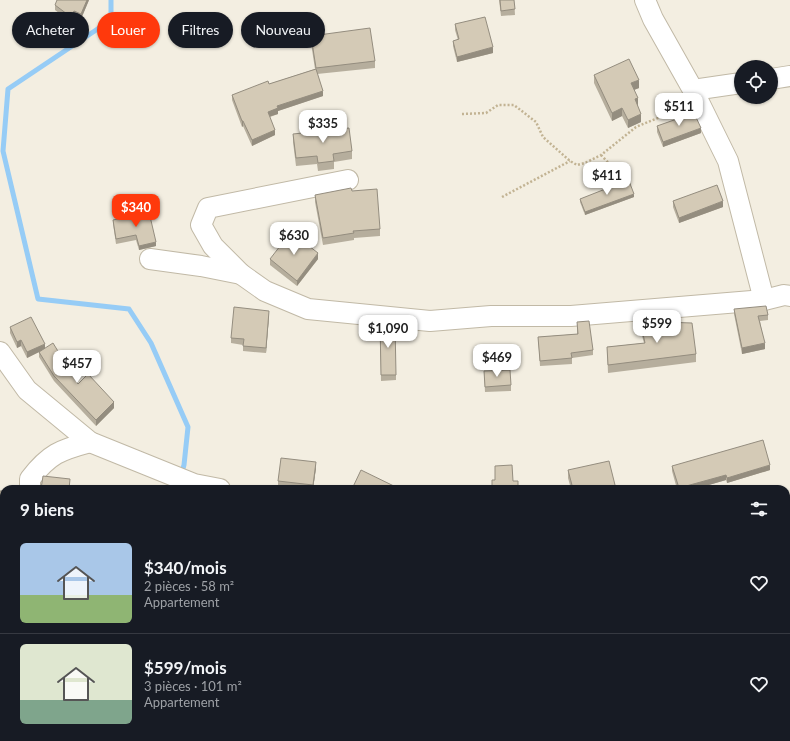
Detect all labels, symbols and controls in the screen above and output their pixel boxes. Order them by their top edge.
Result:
chip: Acheter [12,12,89,48]
chip: Louer [97,12,160,48]
chip: Filtres [168,12,233,48]
chip: Nouveau [241,12,325,48]
map controls [734,60,778,104]
button: locate [734,60,778,104]
pin: $511 [655,93,703,127]
text: $511 [664,98,694,114]
pin: $335 [299,110,347,144]
text: $335 [308,115,338,131]
pin: $411 [583,162,631,196]
text: $411 [592,167,622,183]
pin: $340 [112,194,160,228]
text: $340 [121,199,151,215]
pin: $630 [270,222,318,256]
text: $630 [279,227,309,243]
pin: $599 [633,310,681,344]
pin: $1,090 [355,315,421,349]
text: $599 [642,315,672,331]
text: $1,090 [368,320,408,336]
pin: $469 [473,344,521,378]
text: $469 [482,349,512,365]
pin: $457 [53,350,101,384]
text: $457 [62,355,92,371]
icon: filters [748,498,770,520]
text: 9 biens [20,499,74,520]
text: $340/mois [144,557,227,578]
icon: home [52,559,100,607]
icon: heart [748,572,770,594]
text: 2 pièces · 58 m² [144,578,234,594]
text: Appartement [144,594,219,610]
text: $599/mois [144,657,227,678]
icon: home [52,660,100,708]
icon: heart [748,673,770,695]
text: 3 pièces · 101 m² [144,678,242,694]
text: Appartement [144,694,219,710]

